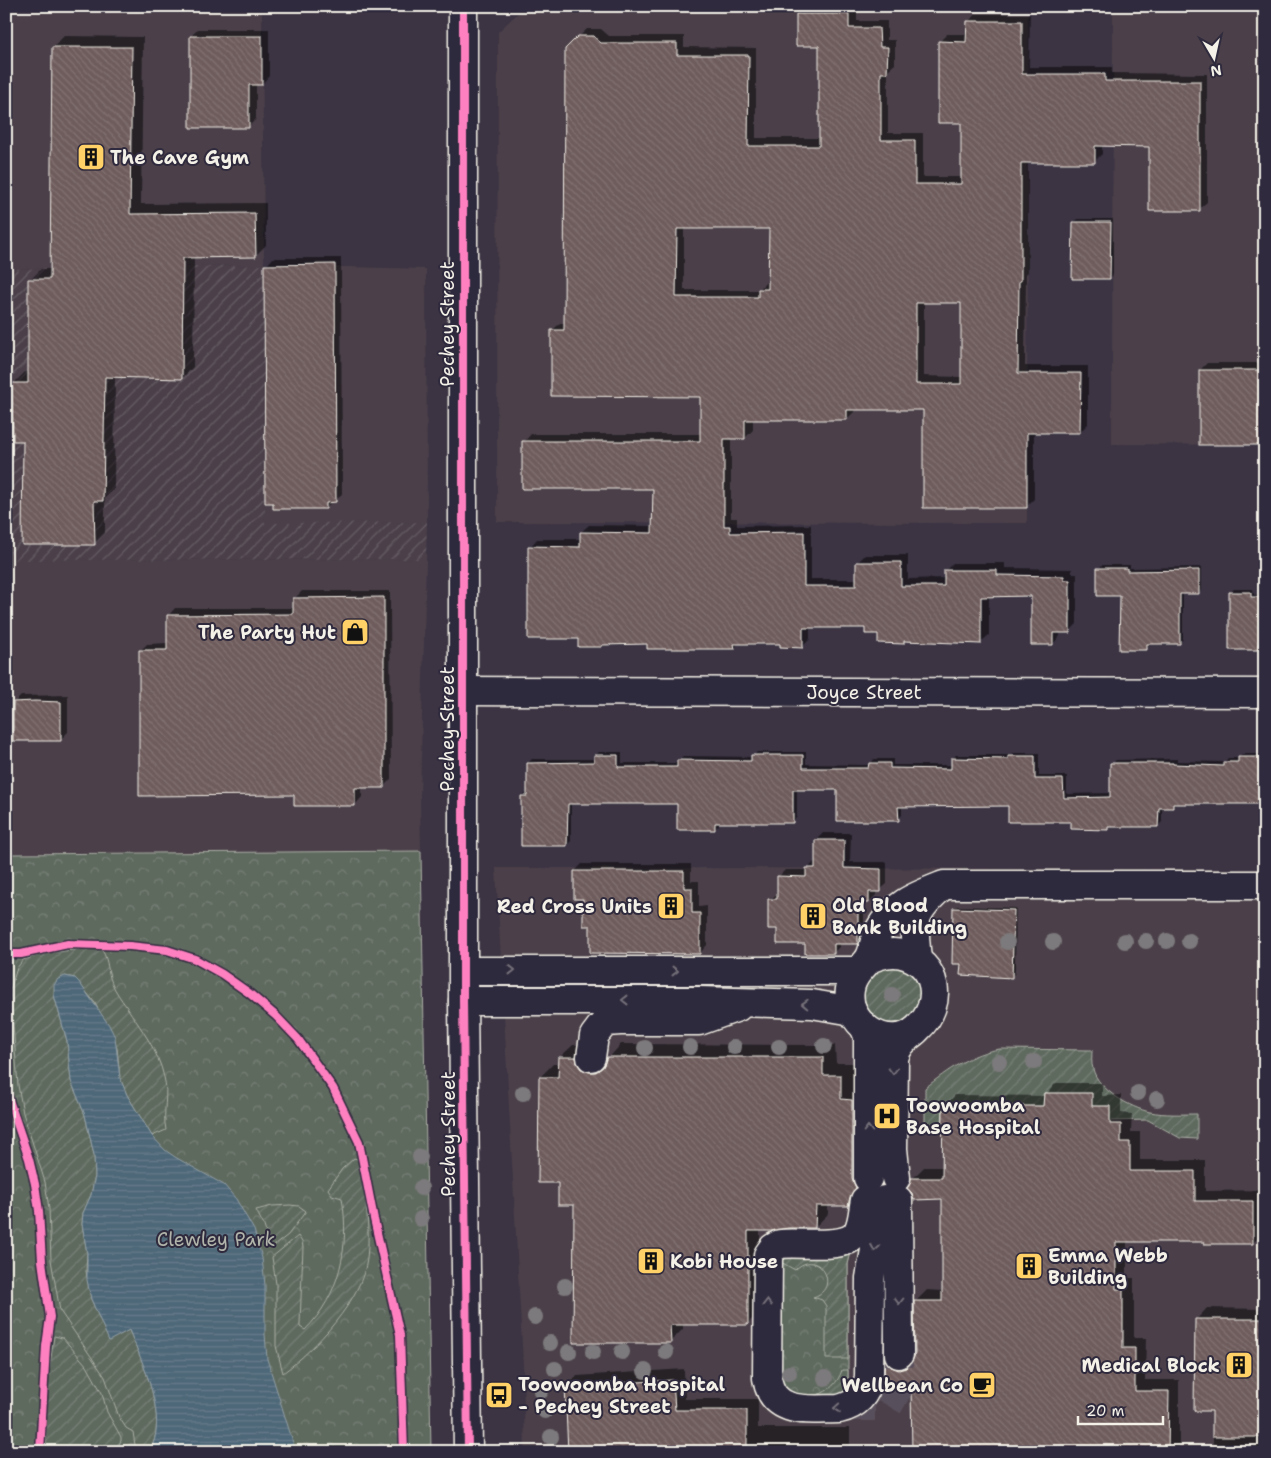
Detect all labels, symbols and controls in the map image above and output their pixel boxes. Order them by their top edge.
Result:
north arrow [1188,32,1238,82]
text: N [1209,61,1223,81]
building icon: The Cave Gym [76,142,106,172]
place label: The Cave Gym [110,145,249,170]
street label: Pechey Street [435,261,460,387]
shop icon: The Party Hut [340,617,370,647]
place label: The Party Hut [198,620,336,645]
street label: Pechey Street [435,666,460,792]
street label: Joyce Street [806,680,922,705]
building icon: Red Cross Units [656,891,686,921]
place label: Old Blood Bank Building [832,893,967,940]
place label: Red Cross Units [497,894,652,919]
building icon: Old Blood Bank Building [798,901,828,931]
one-way arrow [509,965,517,975]
one-way arrow [672,966,679,976]
one-way arrow [621,995,628,1005]
one-way arrow [801,999,809,1010]
one-way arrow [888,1068,898,1075]
street label: Pechey Street [436,1071,461,1197]
place label: Toowoomba Base Hospital [906,1093,1041,1140]
hospital icon: Toowoomba Base Hospital [872,1101,902,1131]
one-way arrow [863,1125,873,1132]
park label: Clewley Park [157,1227,275,1252]
one-way arrow [871,1243,881,1252]
place label: Emma Webb Building [1048,1243,1168,1290]
building icon: Kobi House [636,1246,666,1276]
place label: Kobi House [670,1249,778,1274]
building icon: Emma Webb Building [1014,1251,1044,1281]
one-way arrow [762,1298,772,1306]
one-way arrow [894,1298,904,1305]
building icon: Medical Block [1224,1350,1254,1380]
place label: Medical Block [1082,1353,1220,1378]
cafe icon: Wellbean Co [967,1370,997,1400]
place label: Toowoomba Hospital - Pechey Street [518,1372,725,1419]
place label: Wellbean Co [842,1373,963,1398]
bus stop icon: Toowoomba Hospital - Pechey Street [484,1380,514,1410]
scale bar [1078,1393,1164,1425]
text: 20 m [1086,1401,1125,1421]
one-way arrow [832,1403,840,1414]

